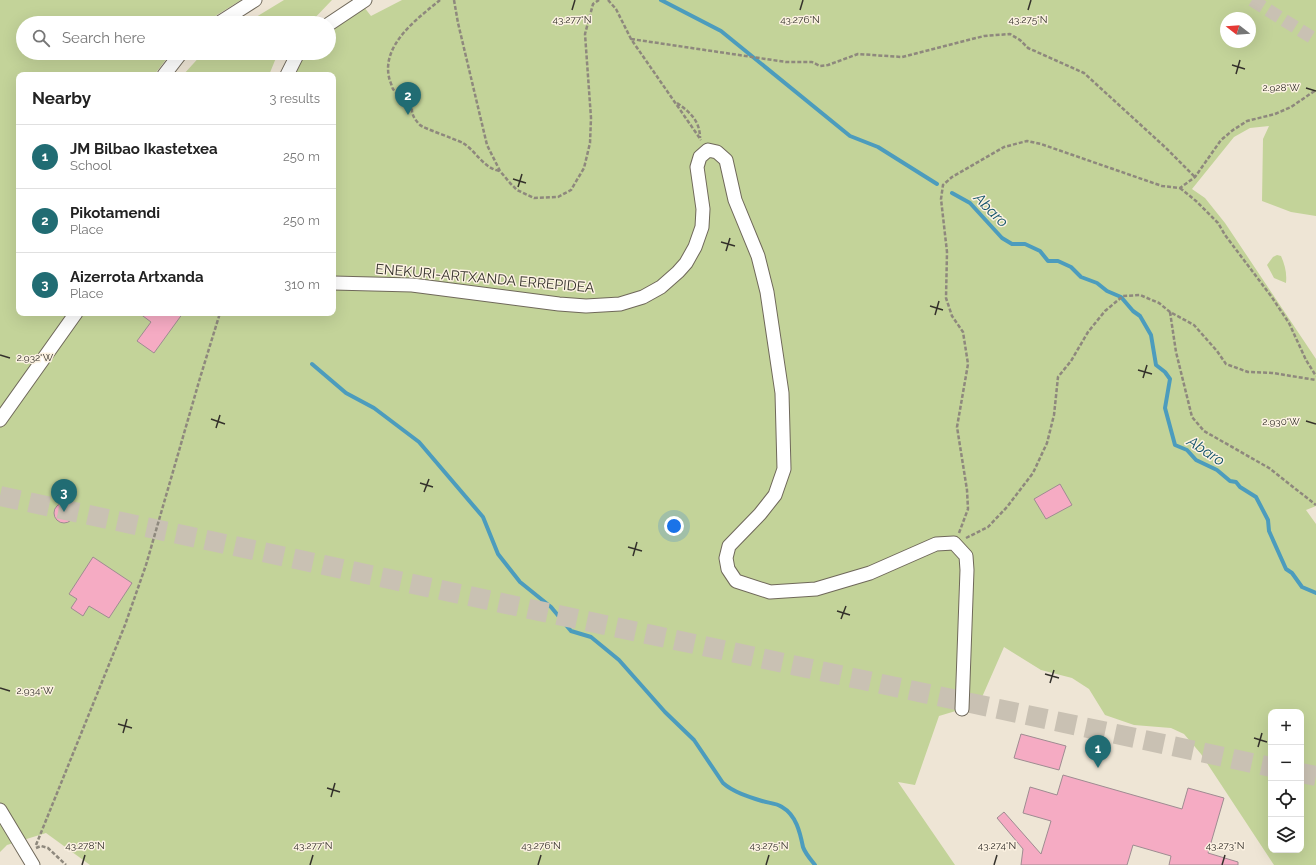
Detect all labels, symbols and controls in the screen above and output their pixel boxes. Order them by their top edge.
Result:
north arrow [1220,12,1256,48]
text: 43.277°N [553,14,591,25]
text: 43.276°N [780,14,820,25]
text: 43.275°N [1009,14,1047,25]
search box [16,16,336,60]
icon: search [30,27,52,49]
text: Search here [62,29,145,47]
pin: 2 [395,82,421,115]
text: 2.928°W [1262,82,1300,93]
text: Nearby [32,88,91,108]
text: 3 results [270,91,320,106]
text: JM Bilbao Ikastetxea [70,140,218,158]
text: 1 [42,149,48,164]
text: 250 m [283,149,320,164]
text: School [70,158,112,173]
water label: Abaro [969,188,1012,231]
text: Pikotamendi [70,204,160,222]
text: 2 [41,213,49,228]
text: 250 m [283,213,320,228]
text: Place [70,222,103,237]
street label: ENEKURI-ARTXANDA ERREPIDEA [375,260,596,296]
text: Aizerrota Artxanda [70,268,204,286]
text: 3 [41,277,49,292]
text: 310 m [284,277,320,292]
text: Place [70,286,103,301]
text: 2.932°W [17,352,54,363]
text: 2.930°W [1262,416,1300,427]
water label: Abaro [1183,432,1228,470]
pin: 3 [51,479,77,512]
your location [664,516,684,536]
text: 2.934°W [17,685,54,696]
map controls [1268,709,1304,853]
button: + [1268,709,1304,745]
pin: 1 [1085,735,1111,768]
button: − [1268,745,1304,781]
button: locate [1268,781,1304,817]
button: layers [1268,817,1304,853]
text: 43.278°N [65,840,105,851]
text: 43.277°N [294,840,332,851]
text: 43.276°N [521,840,561,851]
text: 43.275°N [750,840,788,851]
text: 43.274°N [978,840,1016,851]
text: 43.273°N [1206,840,1244,851]

